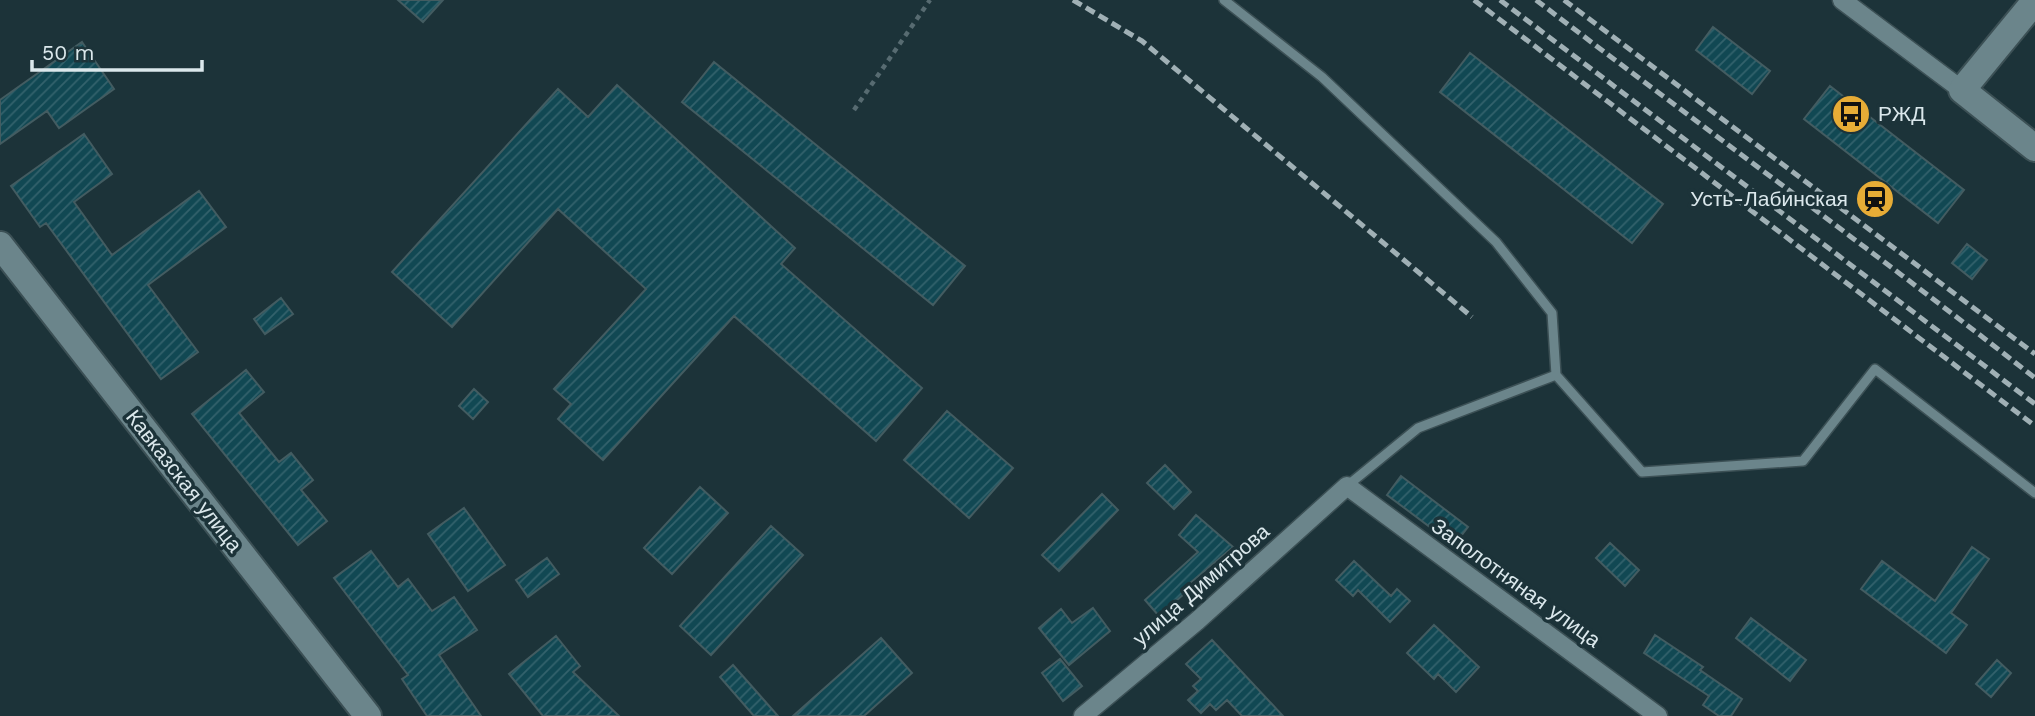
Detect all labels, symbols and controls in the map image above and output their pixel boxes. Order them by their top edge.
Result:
scale bar [32,28,201,72]
text: 50 m [42,40,94,65]
bus stop icon: РЖД [1830,93,1872,135]
place label: РЖД [1878,101,1925,126]
station icon: Усть-Лабинская [1854,178,1896,220]
place label: Усть-Лабинская [1690,186,1848,211]
street label: Кавказская улица [121,405,248,557]
street label: Заполотняная улица [1427,513,1606,652]
street label: улица Димитрова [1127,518,1274,651]

